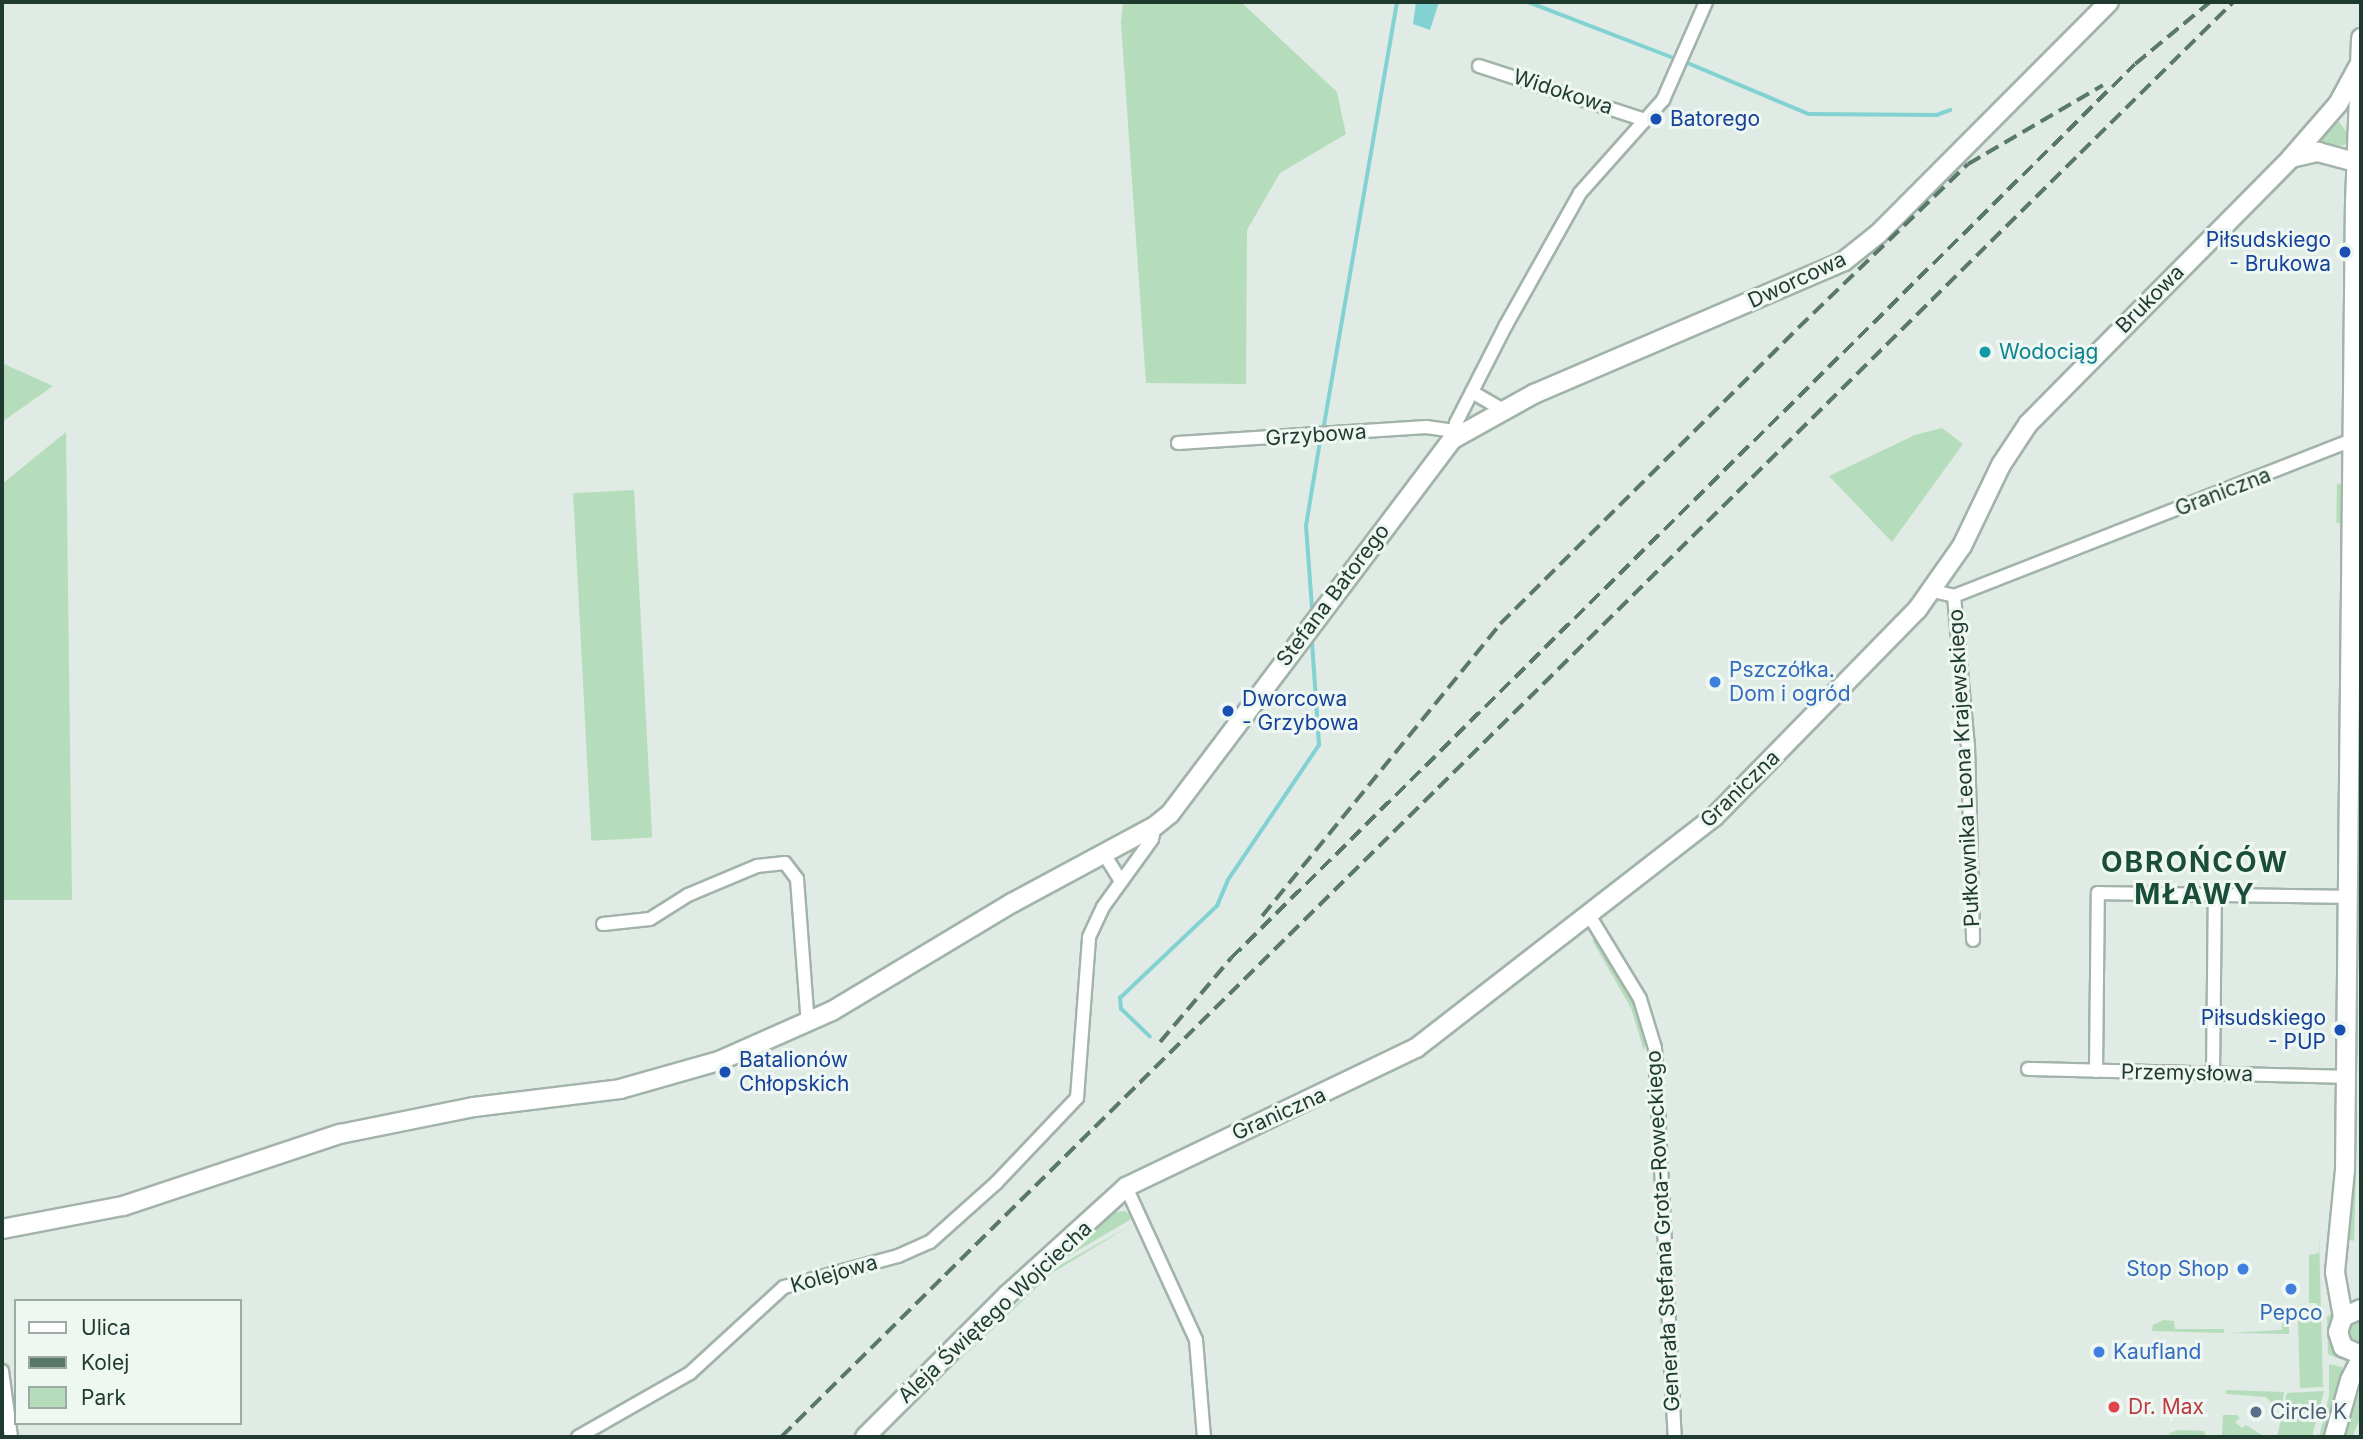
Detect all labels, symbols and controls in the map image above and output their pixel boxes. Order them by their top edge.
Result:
street label: Widokowa [1510,64,1616,120]
place label: Batorego [1670,106,1760,132]
marker: Batorego [1648,111,1664,127]
place label: Piłsudskiego - Brukowa [2206,227,2331,277]
marker: Piłsudskiego - Brukowa [2337,244,2353,260]
street label: Dworcowa [1744,246,1850,314]
street label: Brukowa [2111,260,2189,338]
place label: Wodociąg [1999,339,2098,365]
marker: Wodociąg [1977,344,1993,360]
street label: Grzybowa [1265,419,1367,451]
street label: Graniczna [2172,462,2274,522]
street label: Stefana Batorego [1271,519,1395,671]
street label: Pułkownika Leona Krajewskiego [1943,608,1985,928]
place label: Pszczółka. Dom i ogród [1729,657,1851,707]
marker: Pszczółka. Dom i ogród [1707,674,1723,690]
place label: Dworcowa - Grzybowa [1242,686,1359,736]
marker: Dworcowa - Grzybowa [1220,703,1236,719]
street label: Graniczna [1695,745,1785,833]
district label: OBROŃCÓW MŁAWY [2102,845,2288,911]
place label: Piłsudskiego - PUP [2201,1005,2326,1055]
marker: Piłsudskiego - PUP [2332,1022,2348,1038]
place label: Batalionów Chłopskich [739,1047,849,1097]
street label: Generała Stefana Grota-Roweckiego [1641,1050,1685,1412]
street label: Przemysłowa [2121,1059,2253,1087]
marker: Batalionów Chłopskich [717,1064,733,1080]
street label: Graniczna [1228,1082,1330,1146]
street label: Aleja Świętego Wojciecha [893,1216,1097,1408]
street label: Kolejowa [788,1250,880,1298]
place label: Stop Shop [2126,1256,2229,1282]
marker: Stop Shop [2235,1261,2251,1277]
marker: Pepco [2283,1281,2299,1297]
legend [14,1299,242,1425]
place label: Pepco [2260,1300,2322,1326]
text: Ulica [81,1315,131,1340]
place label: Kaufland [2113,1339,2201,1365]
marker: Kaufland [2091,1344,2107,1360]
text: Kolej [81,1350,129,1375]
text: Park [81,1385,126,1410]
place label: Dr. Max [2128,1394,2204,1420]
marker: Dr. Max [2106,1399,2122,1415]
place label: Circle K [2270,1399,2347,1425]
marker: Circle K [2248,1404,2264,1420]

